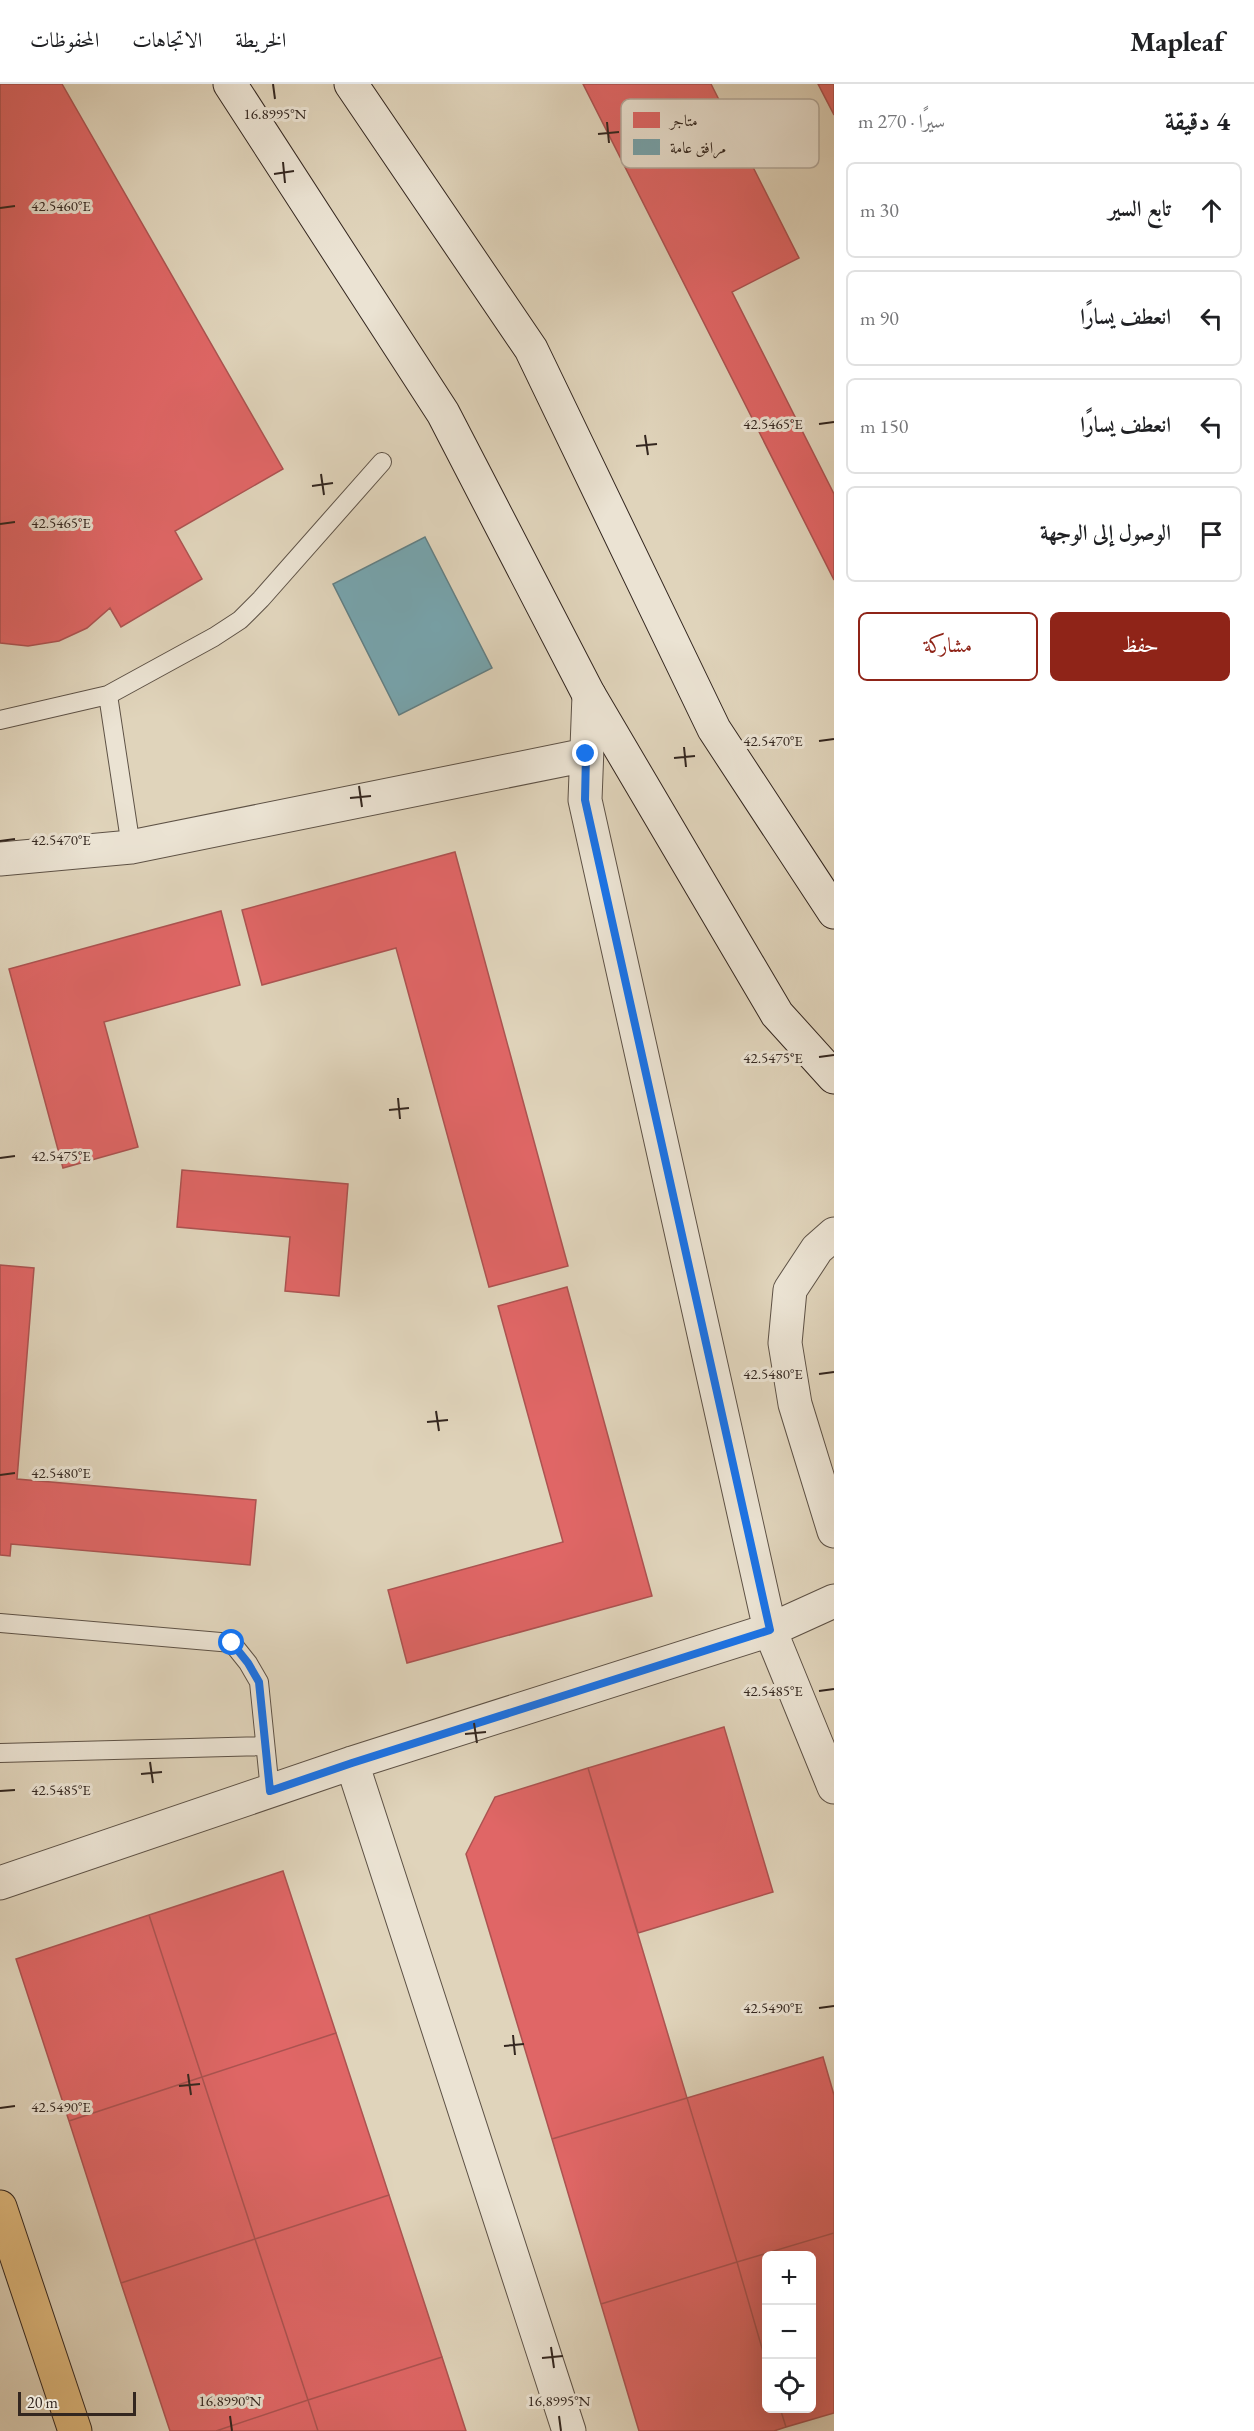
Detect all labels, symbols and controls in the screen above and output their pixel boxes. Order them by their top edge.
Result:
text: Mapleaf [1130,23,1224,59]
text: المحفوظات [30,26,99,53]
text: الاتجاهات [132,26,202,53]
text: الخريطة [235,26,286,53]
legend [621,99,819,168]
text: 16.8995°N [244,104,307,123]
text: 4 دقيقة [1165,104,1230,138]
text: سيرًا · 270 m [858,108,945,134]
text: متاجر [668,110,698,131]
text: مرافق عامة [670,137,726,159]
text: تابع السير [1108,194,1171,223]
icon: ahead [1195,194,1228,227]
text: 42.5460°E [31,196,91,215]
text: 30 m [860,197,899,223]
text: انعطف يسارًا [1080,302,1171,331]
icon: left [1195,302,1228,335]
text: 90 m [860,305,899,331]
text: انعطف يسارًا [1080,410,1171,439]
icon: left [1195,410,1228,443]
text: 150 m [860,413,908,439]
text: 42.5465°E [743,414,803,433]
text: 42.5465°E [31,513,91,532]
text: الوصول إلى الوجهة [1040,518,1171,547]
icon: arrive [1195,518,1228,551]
button: مشاركة [858,612,1038,681]
button: حفظ [1050,612,1230,681]
text: 42.5470°E [743,731,803,750]
route end [572,740,598,766]
text: 42.5470°E [31,830,91,849]
text: 42.5475°E [743,1048,803,1067]
text: 42.5475°E [31,1146,91,1165]
text: 42.5480°E [743,1364,803,1383]
text: 42.5480°E [31,1463,91,1482]
route start [218,1629,244,1655]
text: 42.5485°E [743,1681,803,1700]
text: 42.5485°E [31,1780,91,1799]
text: 42.5490°E [743,1998,803,2017]
text: 42.5490°E [31,2097,91,2116]
map controls [762,2251,816,2413]
button: + [762,2251,816,2305]
button: − [762,2305,816,2359]
button: locate [762,2359,816,2413]
scale bar [18,2389,136,2416]
text: 16.8990°N [199,2391,262,2410]
text: 16.8995°N [528,2391,591,2410]
text: 20 m [27,2392,58,2413]

